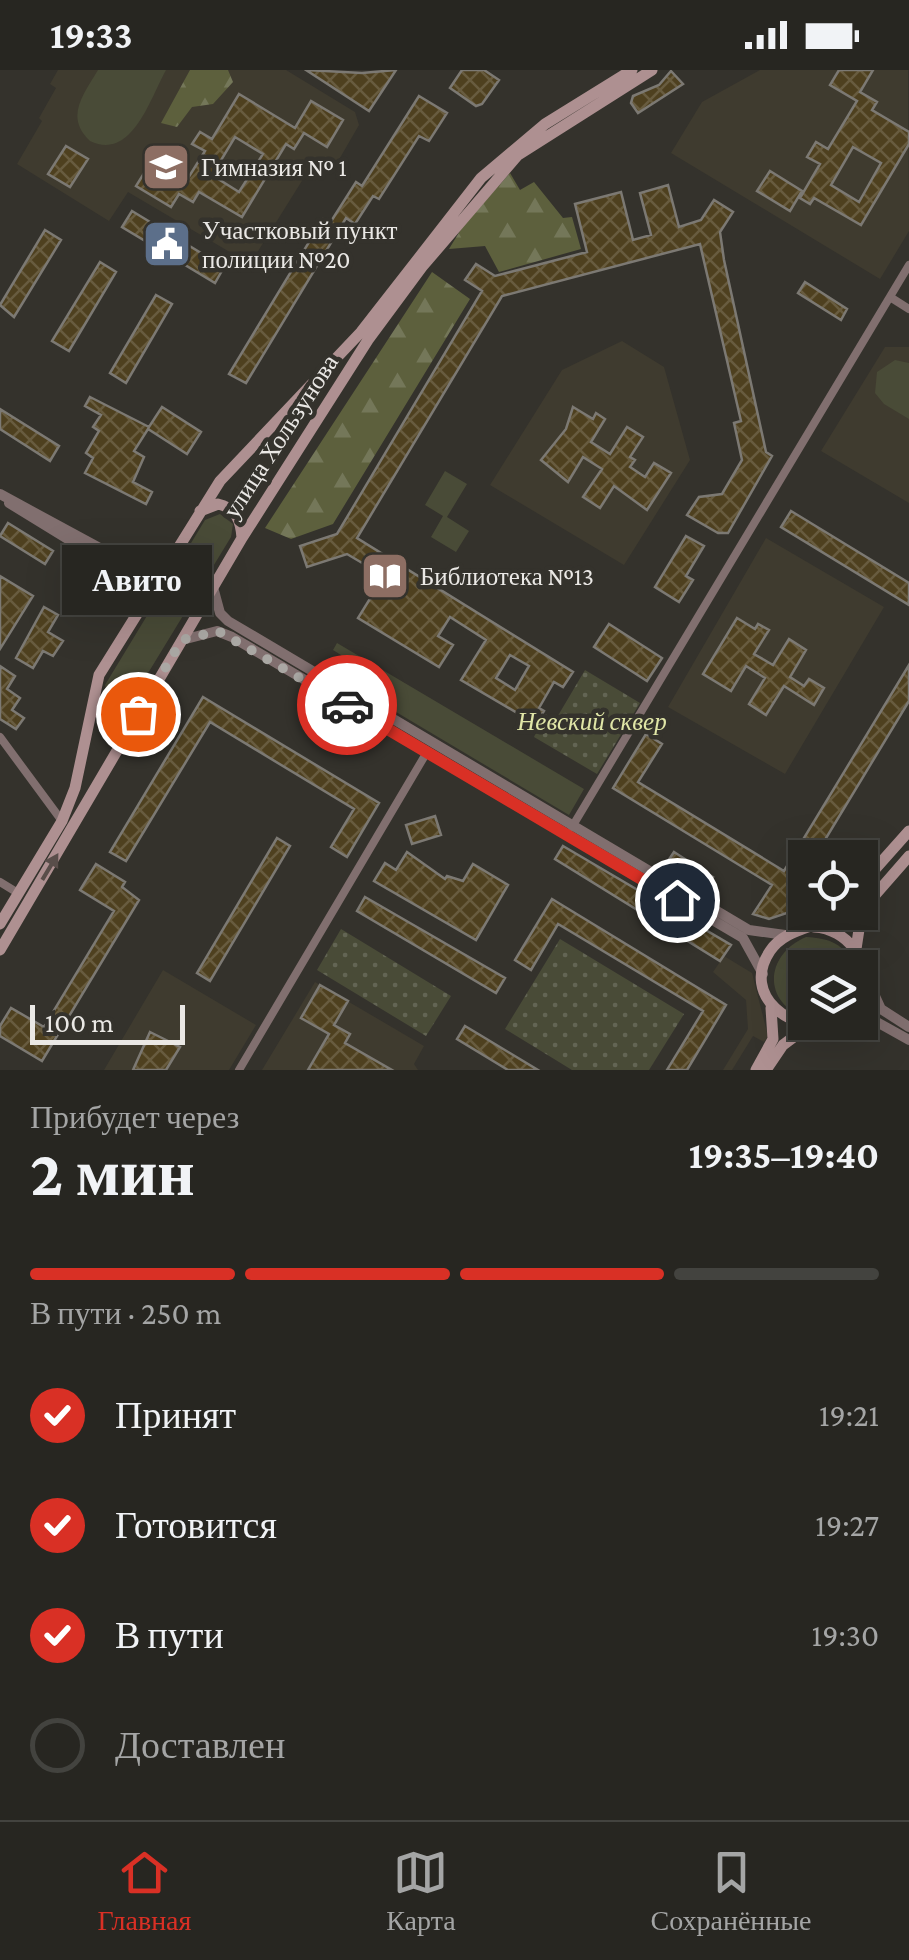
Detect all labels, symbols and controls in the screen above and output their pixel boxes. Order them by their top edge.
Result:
text: 19:33 [50,14,132,56]
school or university icon: Гимназия № 1 [140,141,192,193]
place label: Гимназия № 1 [201,154,347,181]
place label: Участковый пункт полиции №20 [202,217,398,273]
public building icon: Участковый пункт полиции №20 [141,218,193,270]
street label: улица Хользунова [218,350,343,523]
callout: Авито [63,544,213,614]
library icon: Библиотека №13 [359,550,411,602]
text: Авито [92,562,182,598]
place label: Библиотека №13 [420,563,594,590]
courier [297,655,397,755]
pin [96,672,181,757]
icon: car [320,678,375,733]
icon: bag [111,687,166,742]
park label: Невский сквер [516,708,667,735]
map controls [788,840,878,1040]
button: locate [788,840,878,930]
one-way arrow [40,853,59,880]
pin [635,858,720,943]
icon: home [650,873,705,928]
button: layers [788,950,878,1040]
scale bar [30,1000,185,1044]
text: 100 m [45,1007,114,1038]
text: Прибудет через [30,1099,239,1135]
text: 19:35–19:40 [689,1134,879,1176]
text: 2 мин [30,1137,195,1209]
text: В пути · 250 m [30,1295,221,1331]
icon: check [30,1388,85,1443]
text: Принят [115,1394,236,1436]
text: 19:21 [819,1397,879,1433]
icon: check [30,1498,85,1553]
text: Готовится [115,1504,277,1546]
text: 19:27 [815,1507,879,1543]
icon: check [30,1608,85,1663]
text: В пути [115,1614,224,1656]
text: 19:30 [812,1617,879,1653]
text: Доставлен [115,1724,285,1766]
tab: Главная [97,1845,191,1937]
tab: Карта [386,1845,456,1937]
tab: Сохранённые [651,1845,812,1937]

